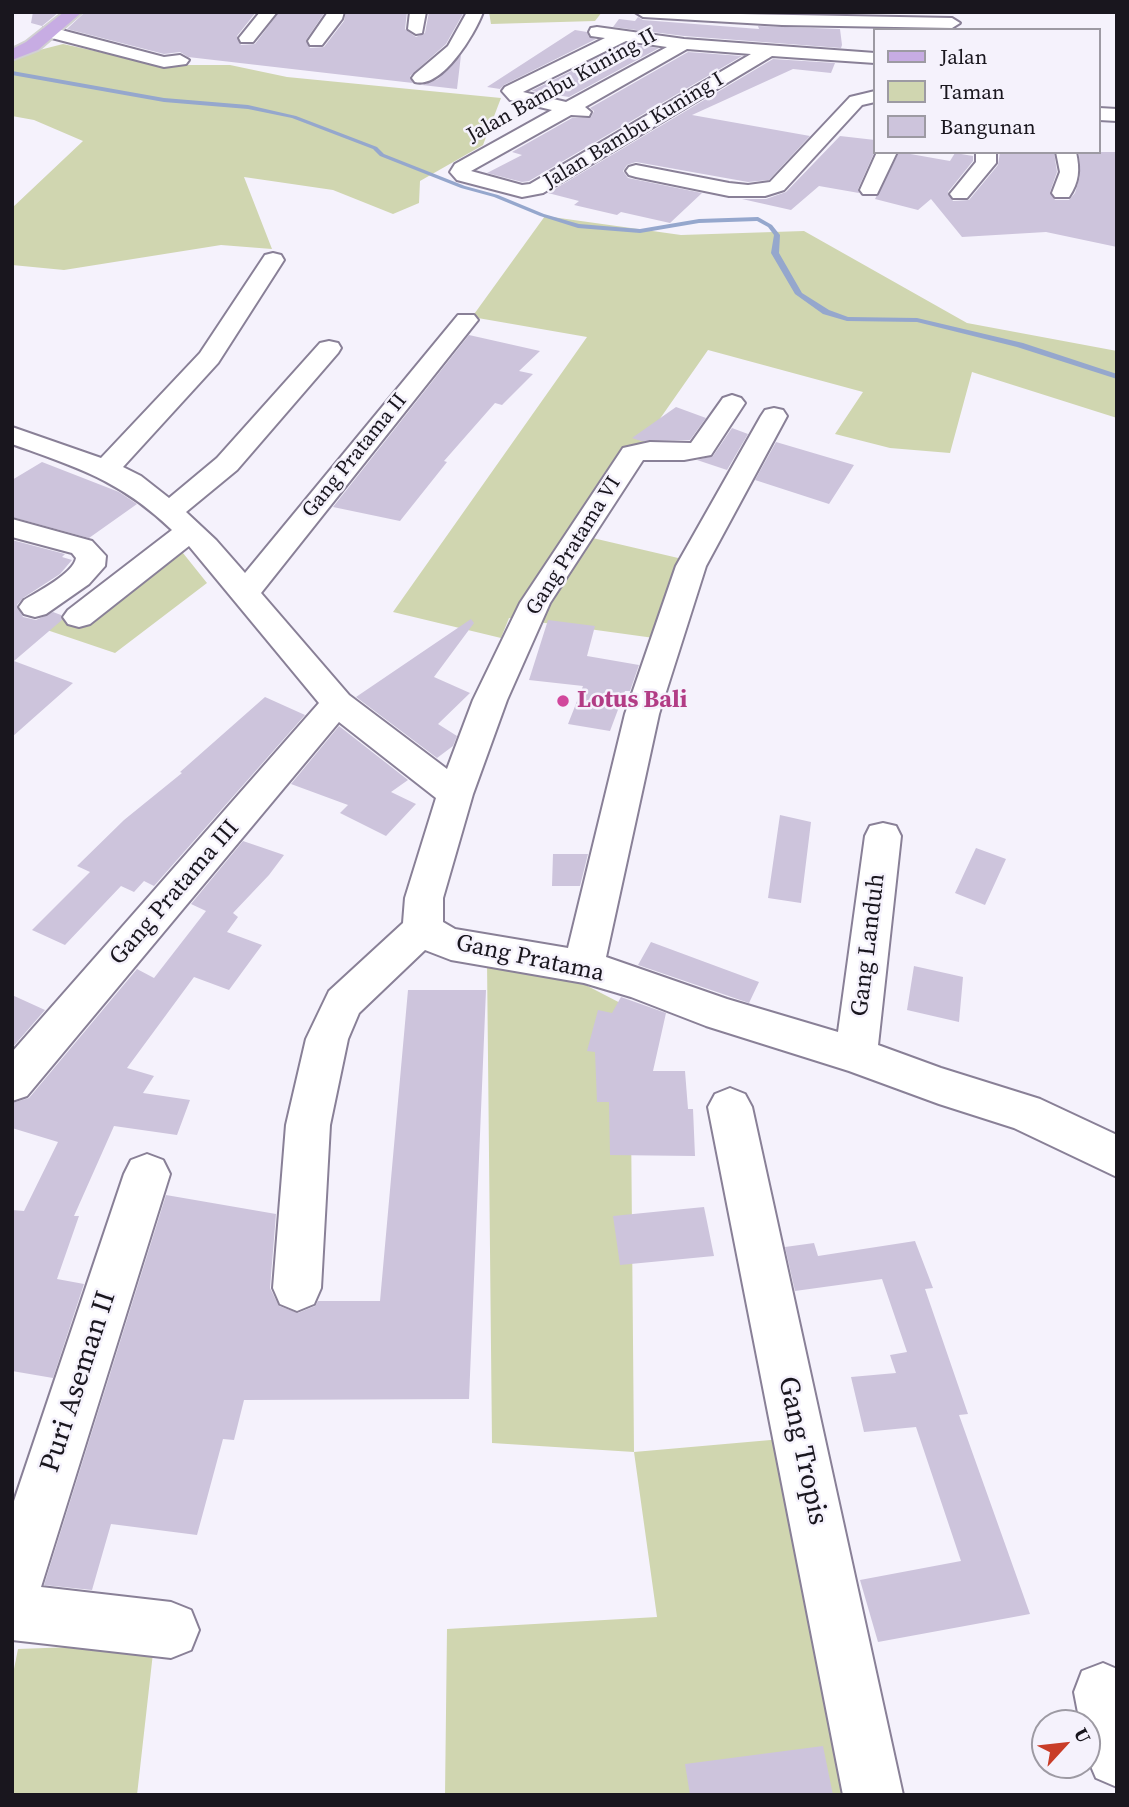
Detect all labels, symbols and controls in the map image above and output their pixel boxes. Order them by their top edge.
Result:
street label: Jalan Bambu Kuning II [463,23,661,149]
legend [874,28,1101,154]
text: Jalan [940,42,987,71]
street label: Jalan Bambu Kuning I [540,67,728,195]
text: Taman [940,77,1005,106]
text: Bangunan [940,112,1036,141]
street label: Gang Pratama II [297,389,413,523]
street label: Gang Pratama VI [521,472,627,620]
place label: Lotus Bali [577,687,687,715]
marker: Lotus Bali [555,693,571,709]
street label: Gang Pratama III [104,814,246,972]
street label: Gang Landuh [846,872,892,1018]
street label: Gang Pratama [453,929,607,989]
street label: Puri Aseman II [34,1287,124,1477]
street label: Gang Tropis [770,1374,834,1528]
north arrow [1031,1709,1101,1779]
text: U [1068,1723,1098,1747]

